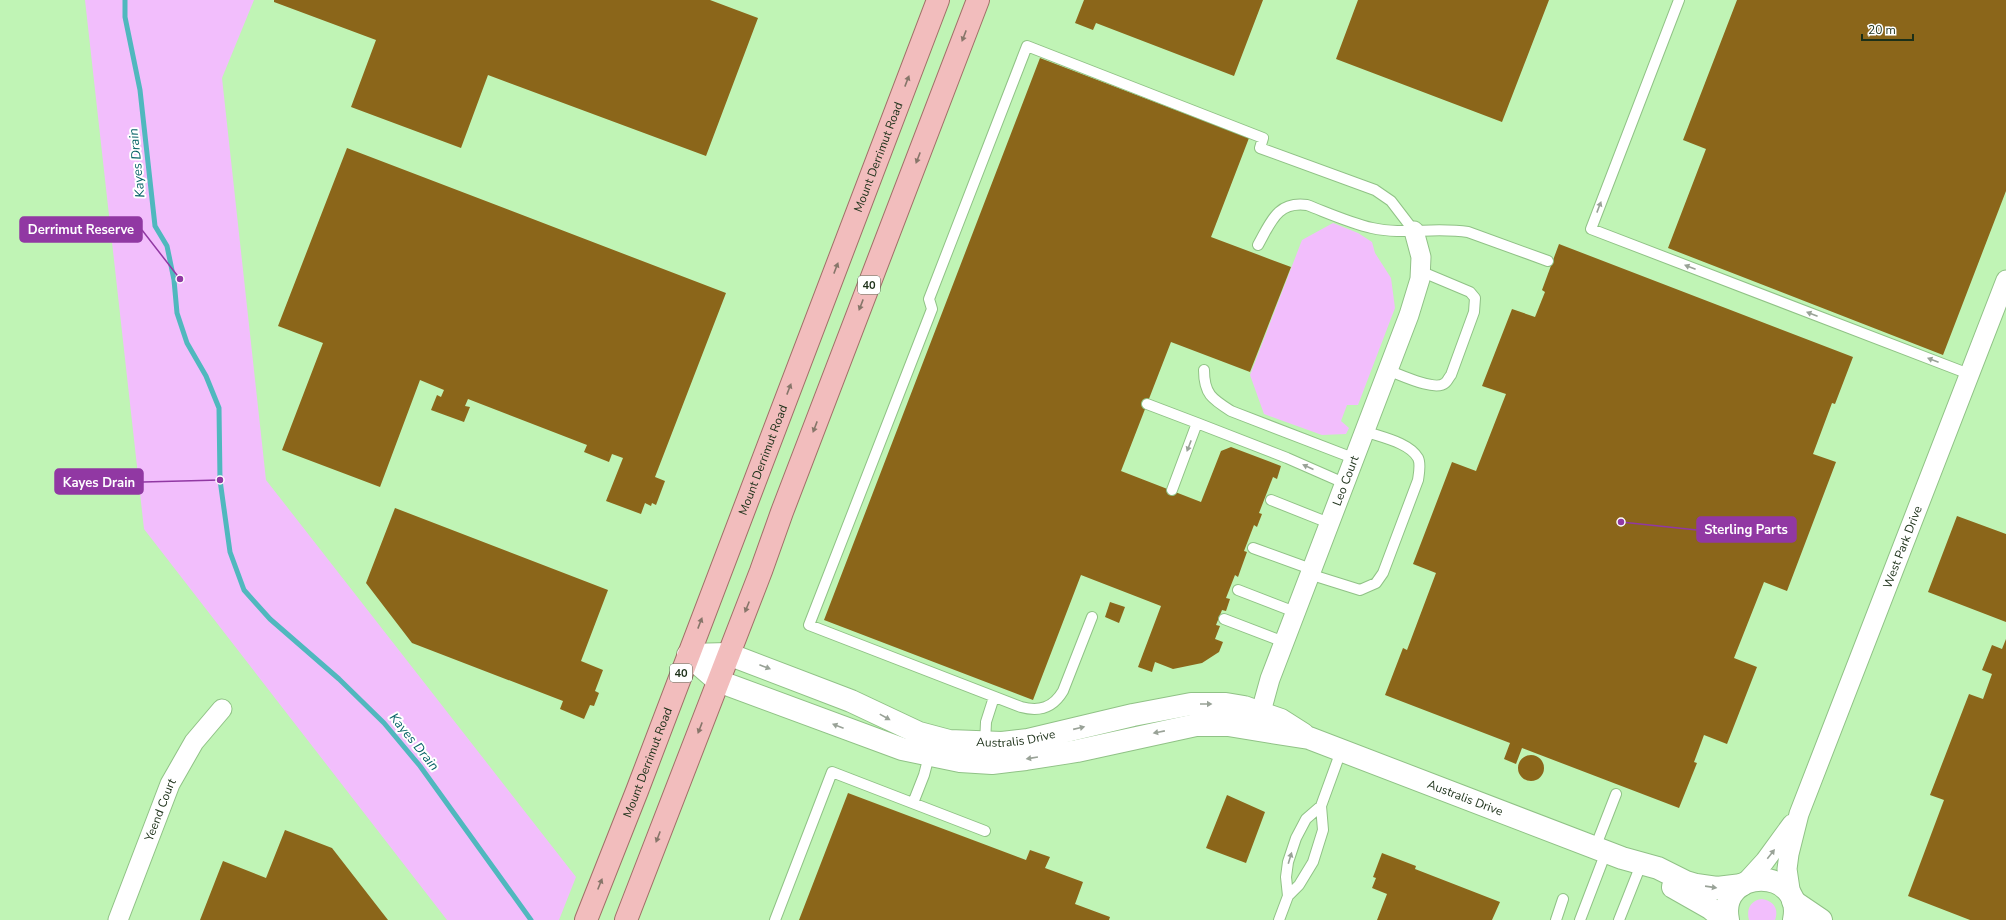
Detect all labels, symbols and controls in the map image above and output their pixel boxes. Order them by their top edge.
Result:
scale bar [1862,16,1913,42]
text: 20 m [1868,22,1896,38]
one-way arrow [961,31,967,43]
one-way arrow [905,74,911,86]
street label: Mount Derrimut Road [850,100,906,214]
water label: Kayes Drain [124,127,150,199]
one-way arrow [914,152,920,164]
one-way arrow [1597,201,1603,213]
callout: Derrimut Reserve [20,217,142,242]
text: Derrimut Reserve [28,221,134,239]
one-way arrow [833,261,839,273]
one-way arrow [1684,264,1696,270]
road number: 40 [858,276,880,294]
one-way arrow [858,300,864,312]
one-way arrow [1805,310,1817,316]
one-way arrow [1926,357,1938,363]
one-way arrow [787,382,793,394]
street label: Mount Derrimut Road [735,402,791,517]
one-way arrow [811,421,817,433]
one-way arrow [1185,441,1191,453]
street label: Leo Court [1329,453,1363,508]
one-way arrow [1303,464,1314,470]
callout: Kayes Drain [55,469,143,494]
text: Kayes Drain [63,474,135,492]
street label: West Park Drive [1879,503,1926,591]
callout: Sterling Parts [1697,517,1796,542]
text: Sterling Parts [1704,521,1788,539]
one-way arrow [744,601,750,612]
one-way arrow [697,617,703,629]
road number: 40 [670,664,692,682]
one-way arrow [760,664,772,670]
one-way arrow [1200,701,1213,707]
street label: Mount Derrimut Road [619,705,676,820]
water label: Kayes Drain [385,709,443,775]
one-way arrow [879,714,891,721]
one-way arrow [696,723,702,735]
one-way arrow [831,723,843,729]
one-way arrow [1072,724,1085,730]
street label: Australis Drive [976,726,1057,751]
one-way arrow [1153,729,1166,735]
one-way arrow [1026,755,1038,761]
street label: Yeend Court [141,775,180,844]
street label: Australis Drive [1425,776,1505,820]
one-way arrow [654,832,660,844]
one-way arrow [1767,848,1775,859]
one-way arrow [1287,851,1293,863]
one-way arrow [598,877,604,889]
one-way arrow [1705,884,1718,890]

